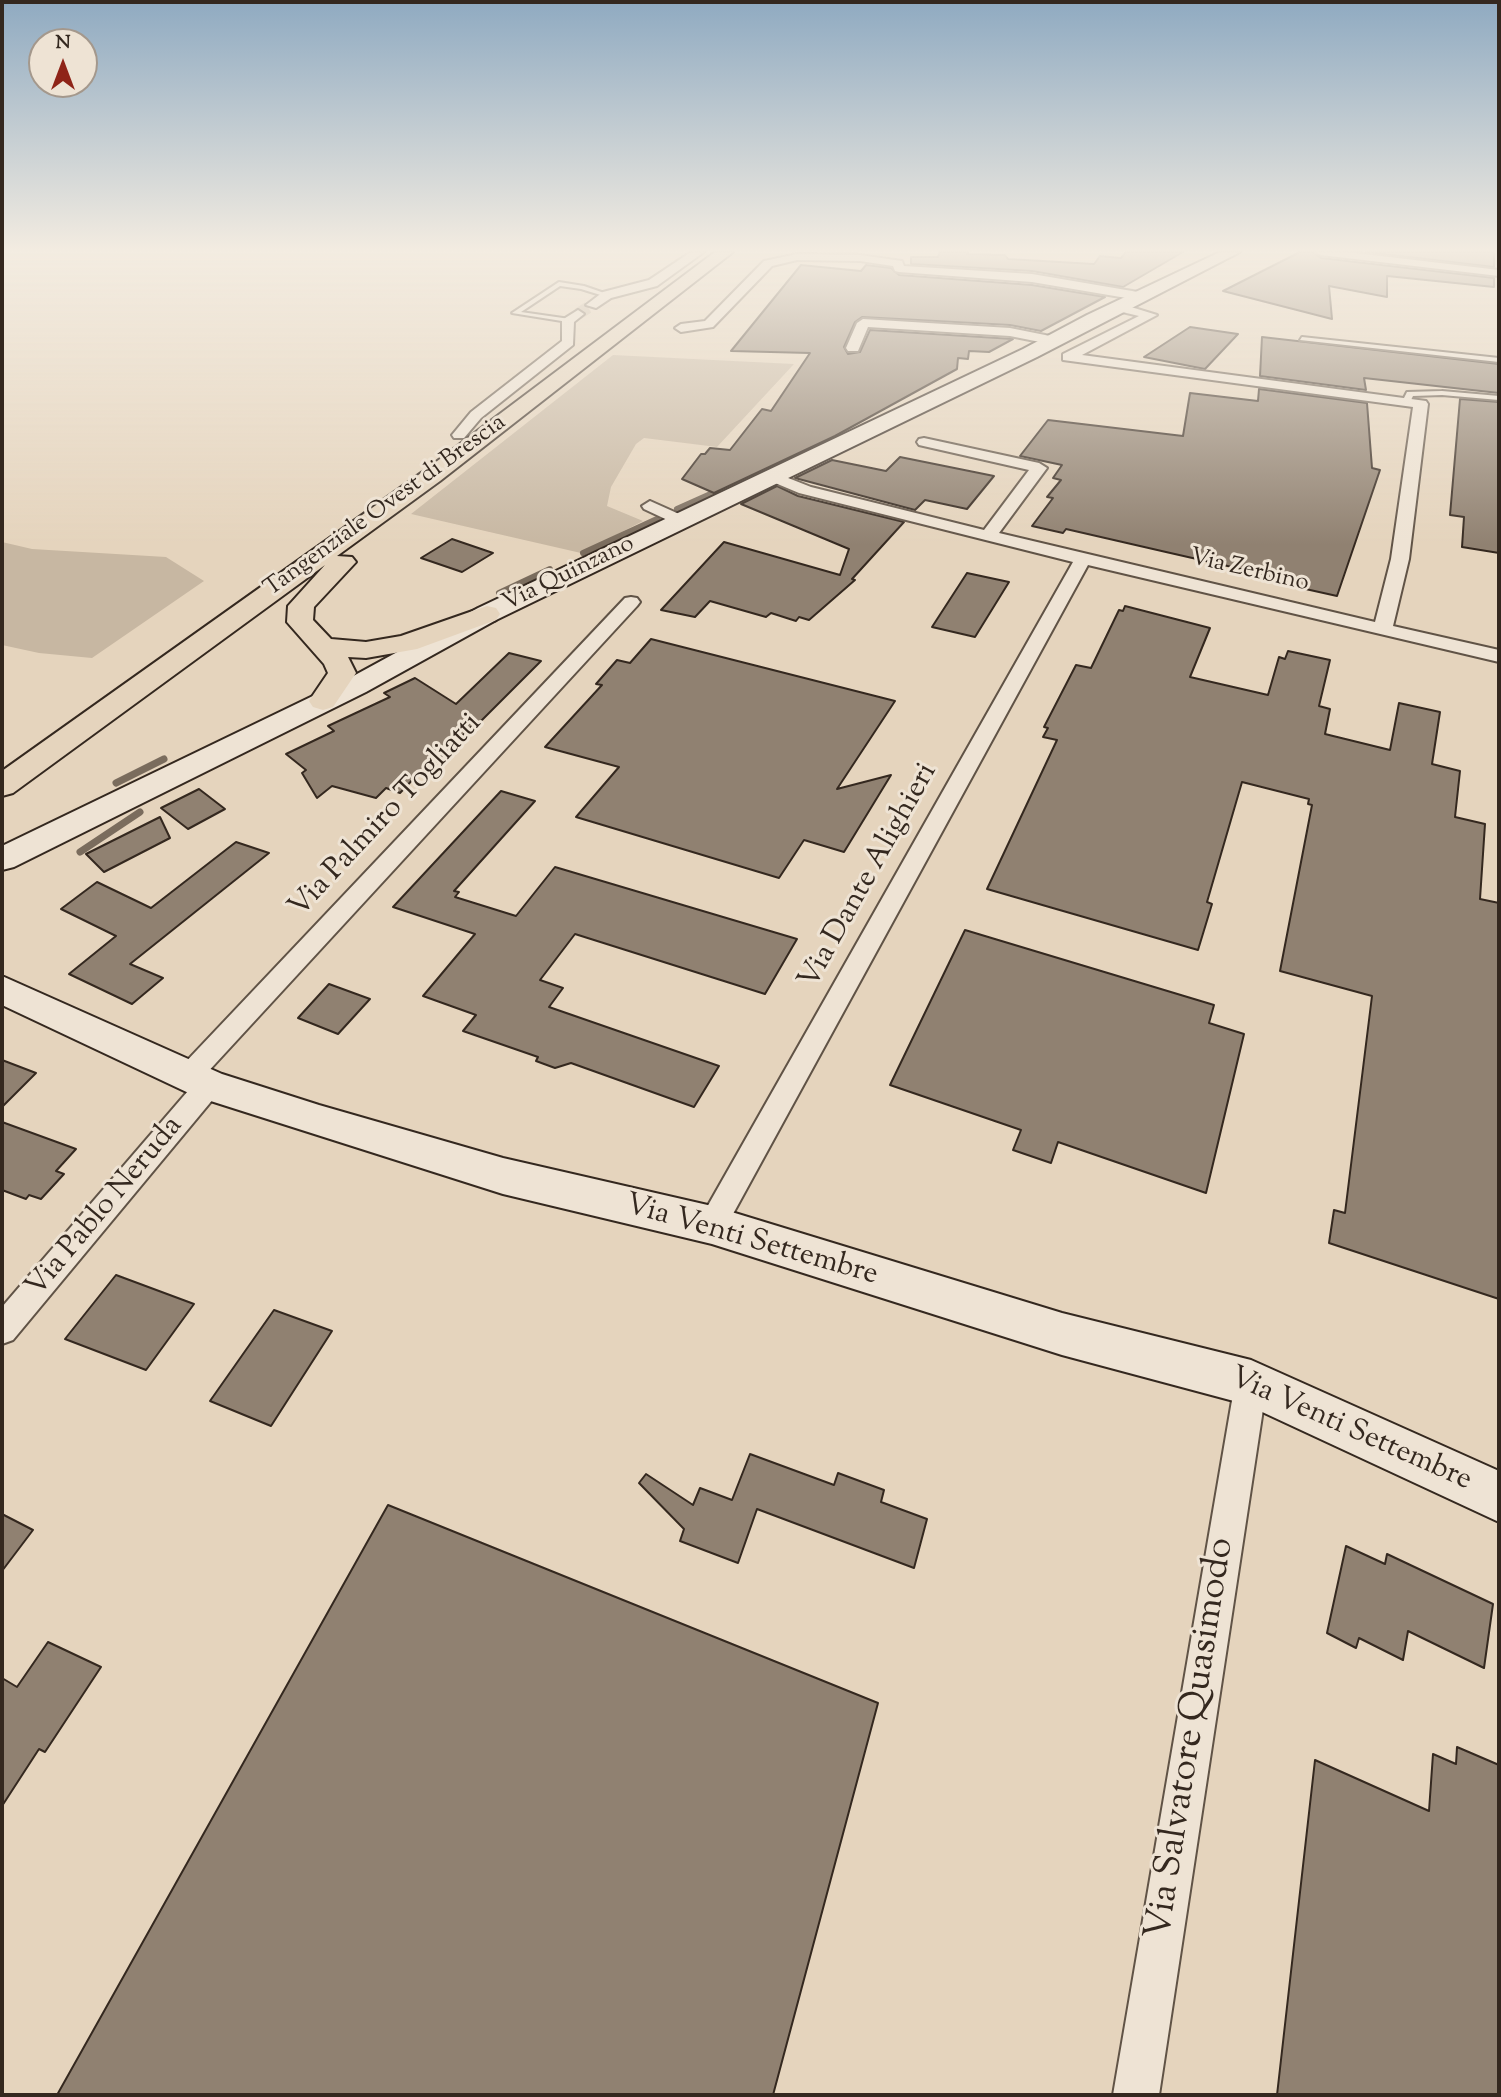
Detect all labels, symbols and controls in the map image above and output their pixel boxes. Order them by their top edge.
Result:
north arrow [28,28,98,98]
text: N [55,30,71,57]
street label: Tangenziale Ovest di Brescia [260,410,512,604]
street label: Via Quinzano [498,531,640,619]
street label: Via Zerbino [1187,544,1311,600]
street label: Via Palmiro Togliatti [283,707,491,927]
street label: Via Dante Alighieri [793,758,947,996]
street label: Via Pablo Neruda [20,1110,192,1306]
street label: Via Venti Settembre [620,1189,882,1295]
street label: Via Venti Settembre [1223,1361,1477,1501]
street label: Via Salvatore Quasimodo [1139,1535,1247,1943]

